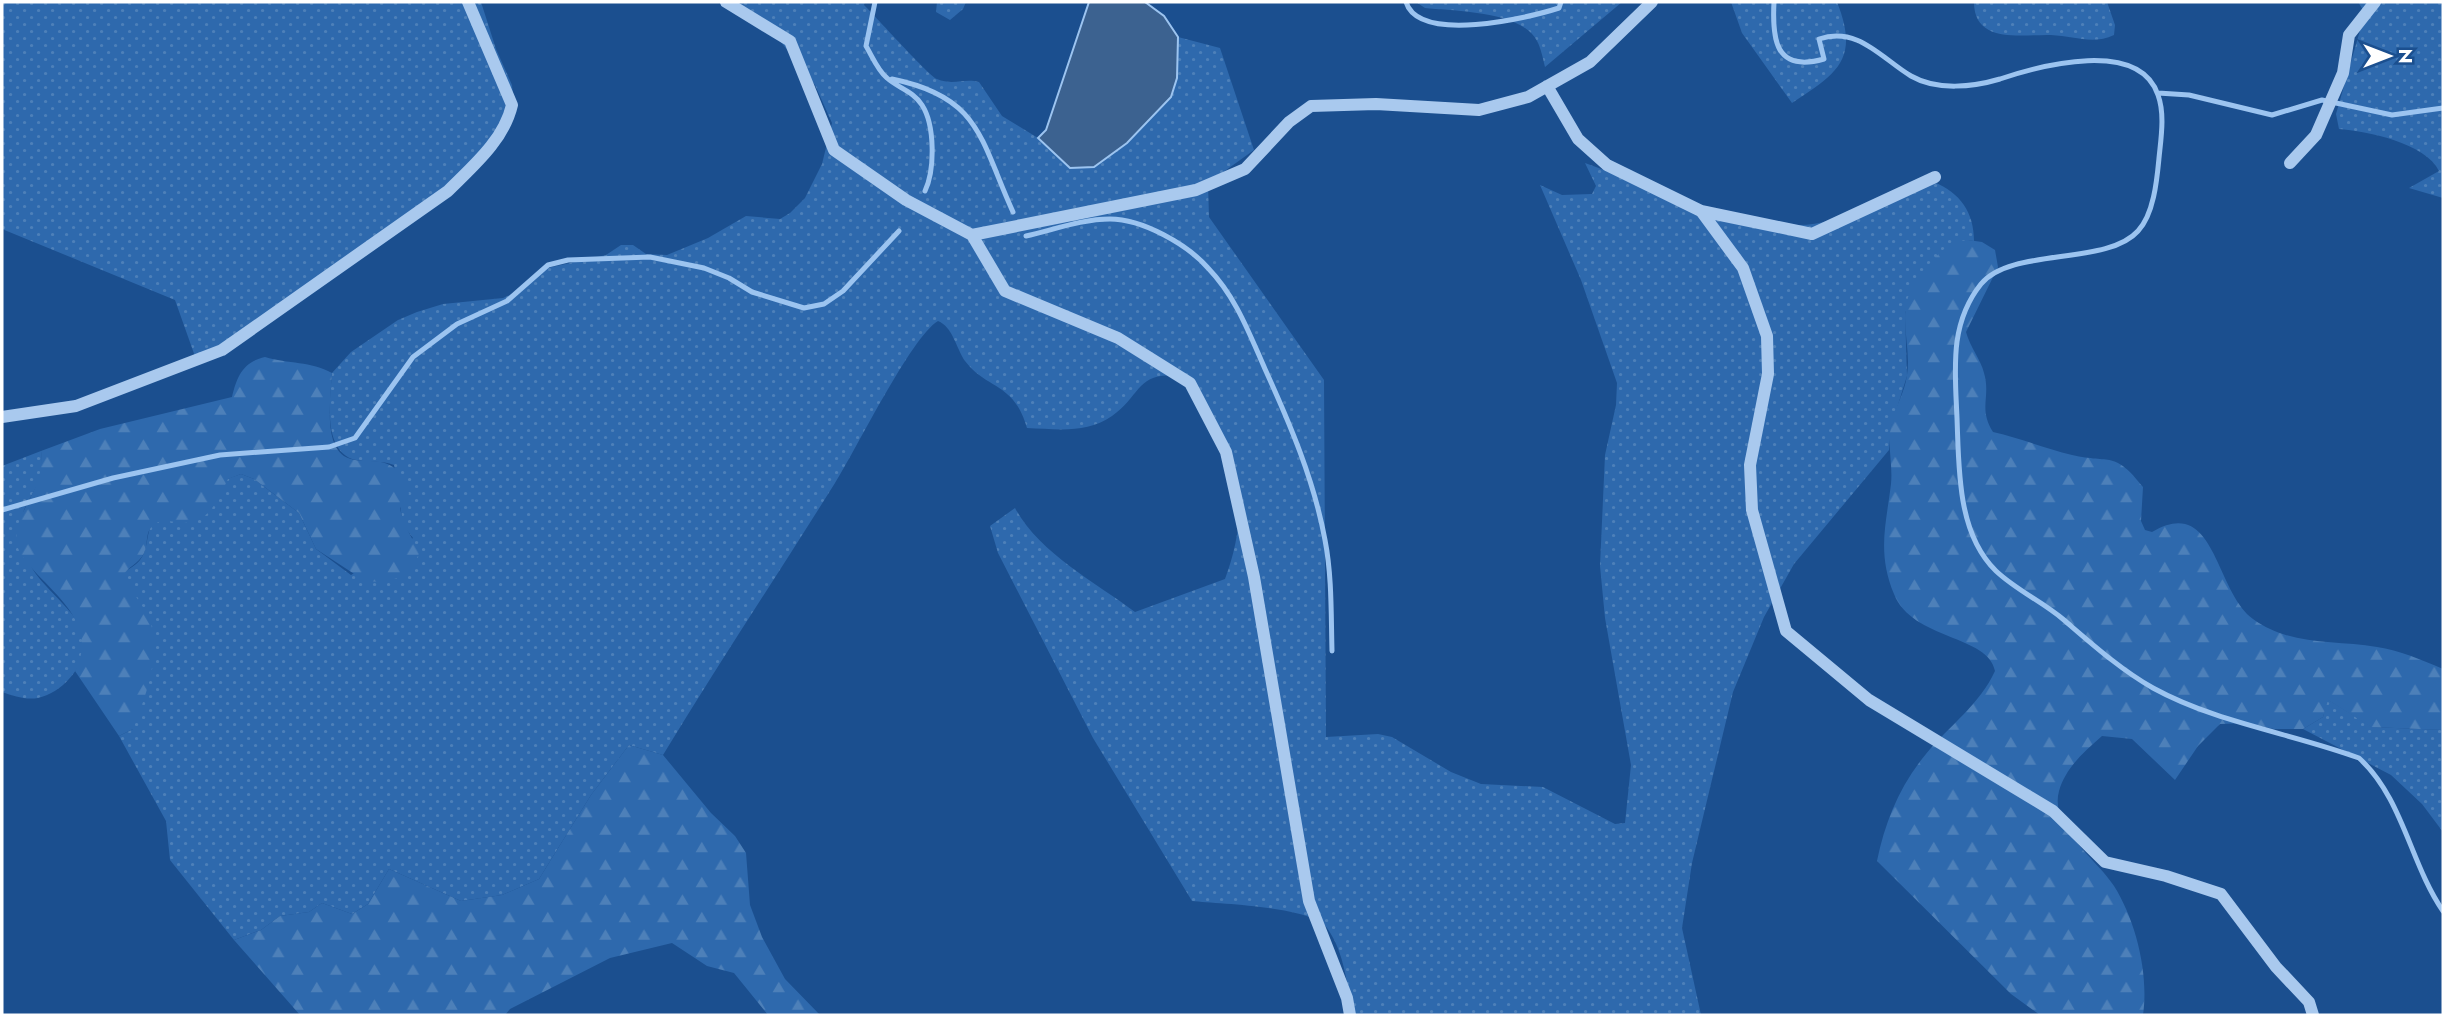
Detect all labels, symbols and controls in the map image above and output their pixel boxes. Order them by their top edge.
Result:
north arrow [2354,21,2424,91]
text: N [2392,48,2419,64]

